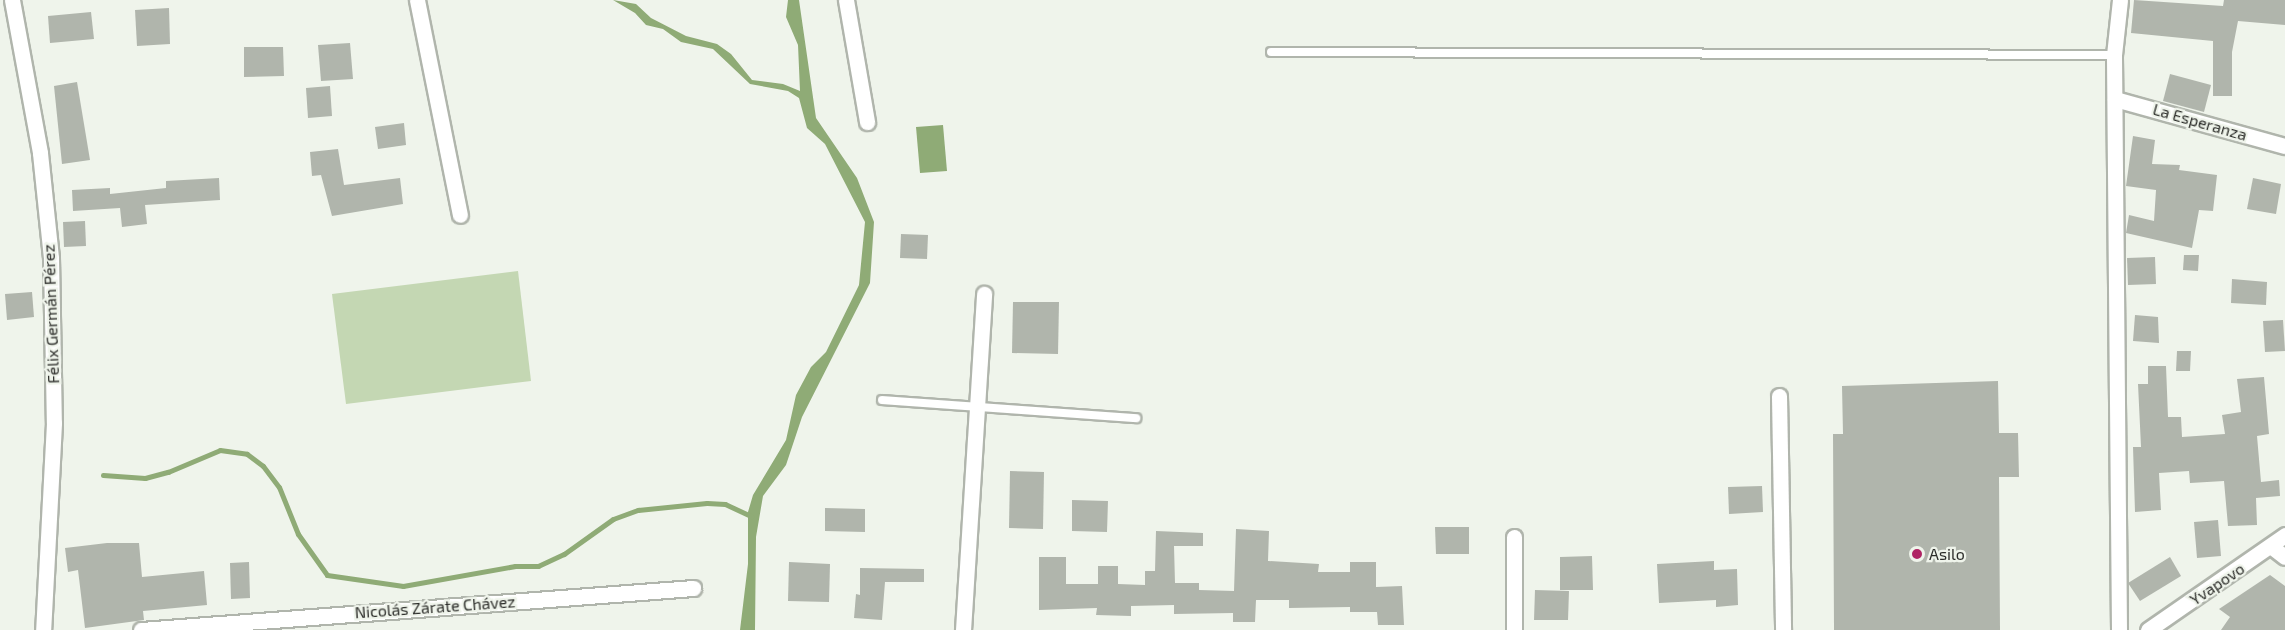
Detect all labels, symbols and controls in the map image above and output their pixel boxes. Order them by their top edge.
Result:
street label: La Esperanza [2151,99,2249,145]
street label: Félix Germán Pérez [39,244,63,384]
place label: Asilo [1929,544,1965,564]
marker: Asilo [1910,547,1924,561]
street label: Yvapovo [2186,559,2248,609]
street label: Nicolás Zárate Chávez [354,592,516,622]

